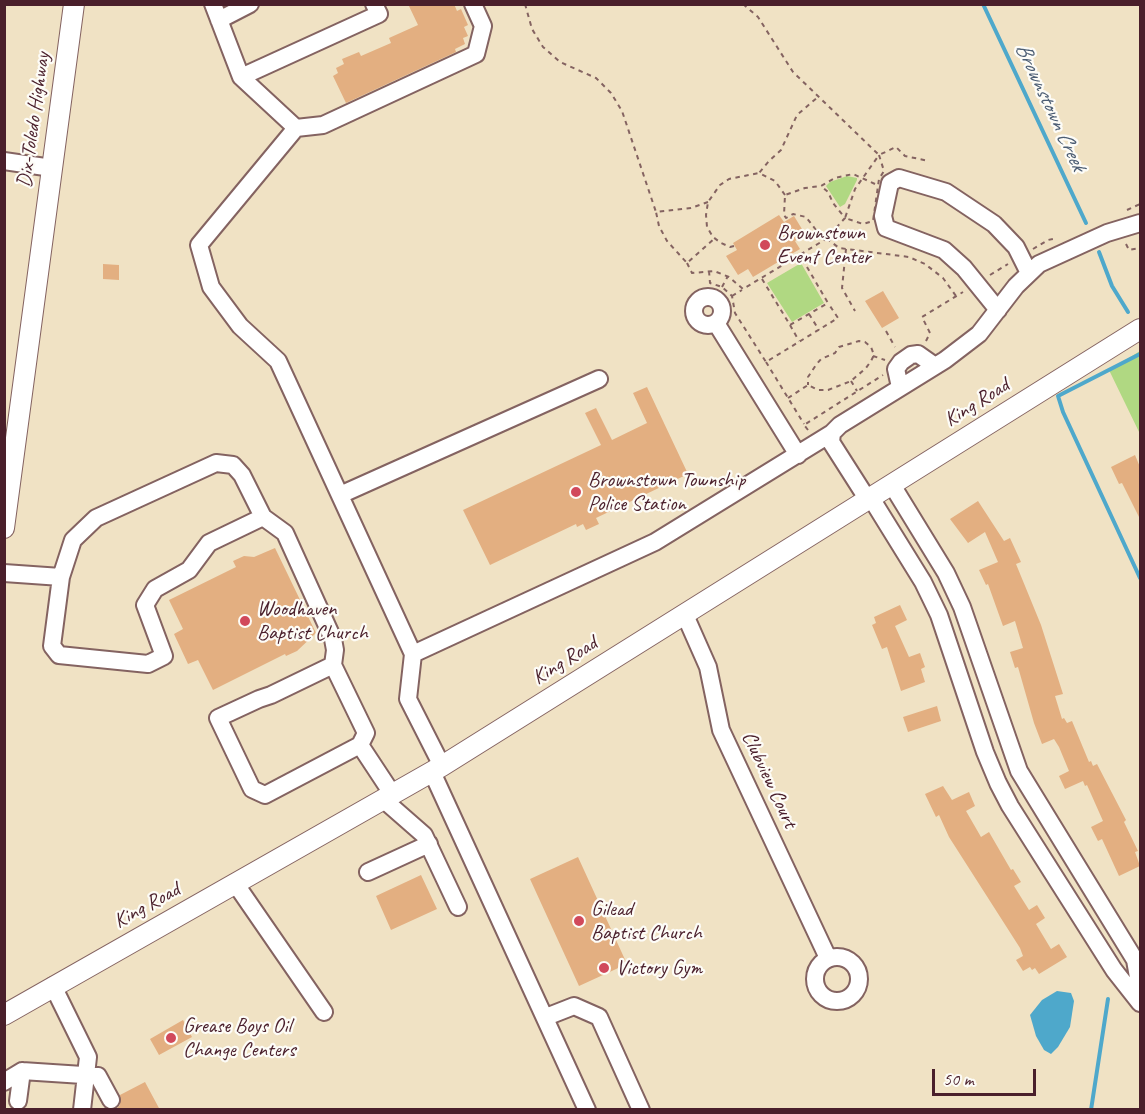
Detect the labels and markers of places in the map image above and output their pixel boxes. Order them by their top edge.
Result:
place label: Brownstown Event Center [777,220,871,270]
marker: Brownstown Event Center [758,238,772,252]
place label: Brownstown Township Police Station [588,467,745,517]
marker: Brownstown Township Police Station [569,485,583,499]
place label: Woodhaven Baptist Church [257,596,368,646]
marker: Woodhaven Baptist Church [238,614,252,628]
place label: Gilead Baptist Church [591,896,702,946]
marker: Gilead Baptist Church [572,914,586,928]
place label: Victory Gym [616,955,702,981]
marker: Victory Gym [597,961,611,975]
place label: Grease Boys Oil Change Centers [183,1013,295,1063]
marker: Grease Boys Oil Change Centers [164,1031,178,1045]

